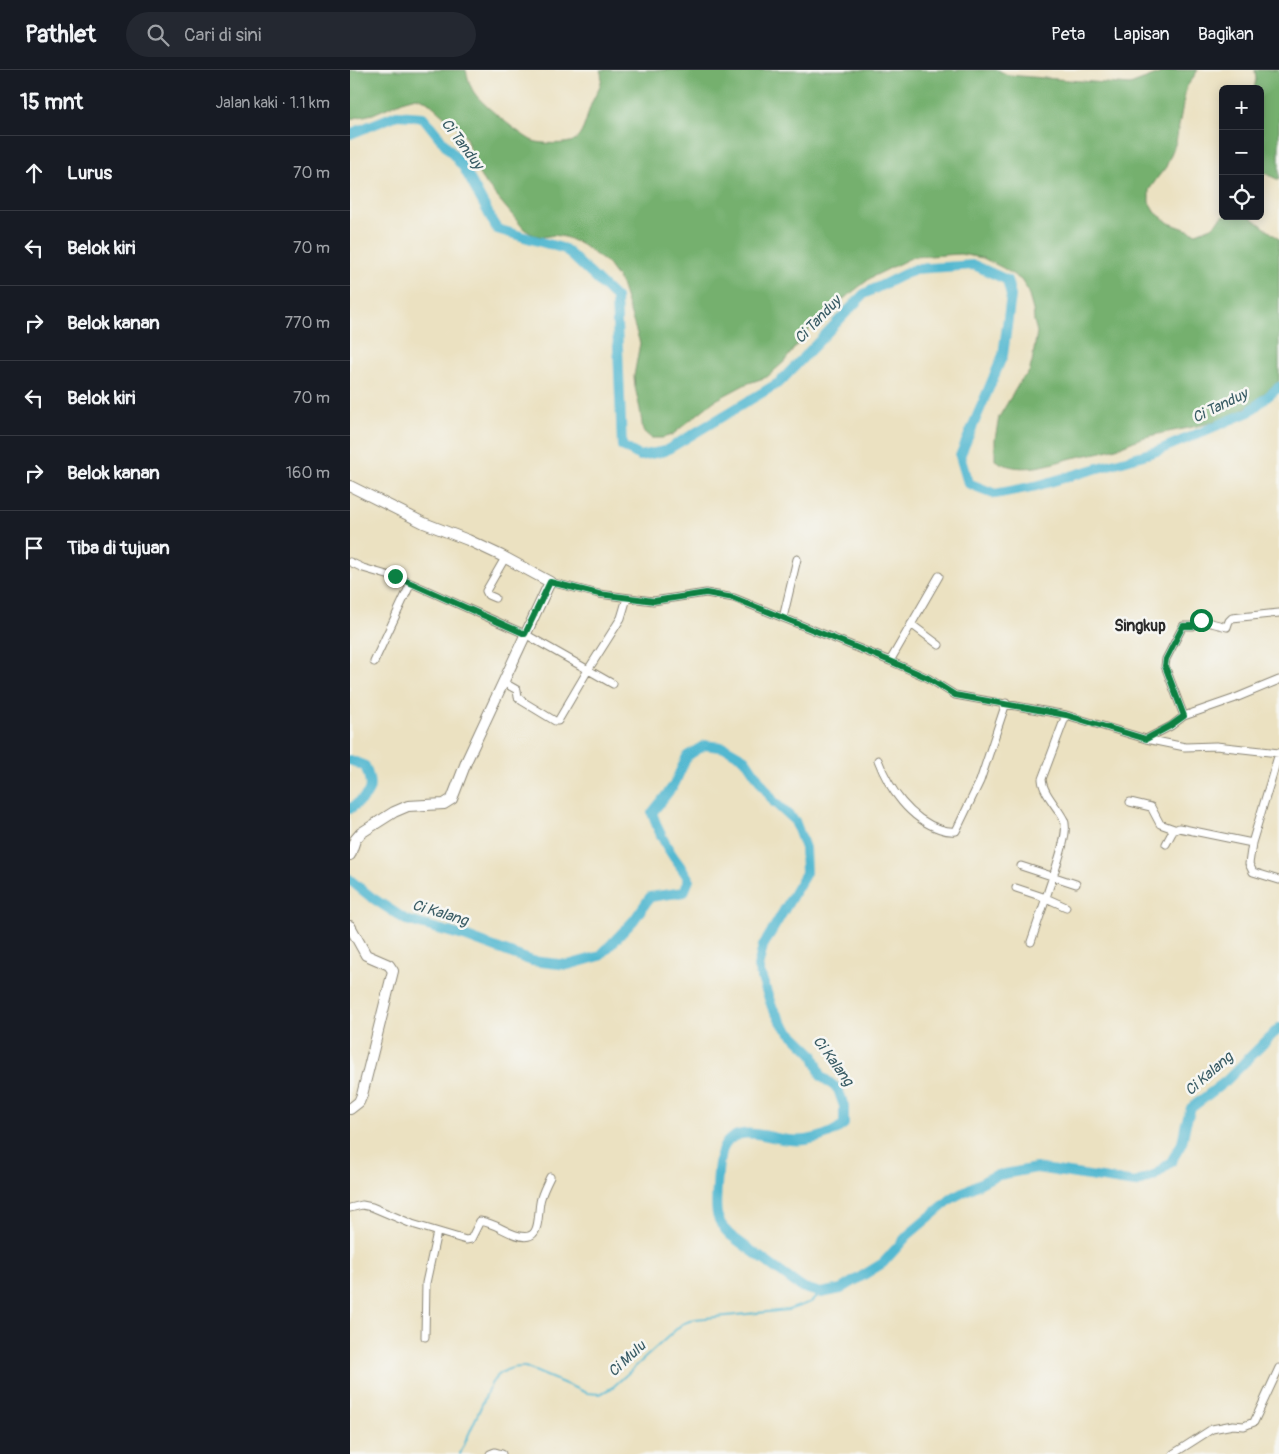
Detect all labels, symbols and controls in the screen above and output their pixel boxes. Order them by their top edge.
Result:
search box [126,12,476,57]
text: Pathlet [25,20,96,49]
icon: search [144,21,172,49]
text: Cari di sini [184,23,261,47]
text: Peta [1051,23,1085,46]
text: Lapisan [1113,23,1170,46]
text: Bagikan [1198,23,1254,46]
map controls [1219,85,1264,220]
button: + [1219,85,1264,130]
text: 15 mnt [20,89,83,116]
text: Jalan kaki · 1.1 km [215,93,330,113]
water label: Ci Tanduy [437,115,489,175]
button: − [1219,130,1264,175]
icon: ahead [20,159,48,187]
text: Lurus [67,161,112,185]
text: 70 m [293,163,330,183]
button: locate [1219,175,1264,220]
icon: left [20,234,48,262]
text: Belok kiri [67,236,135,260]
text: 70 m [293,238,330,258]
water label: Ci Tanduy [791,290,847,348]
icon: right [20,309,48,337]
text: Belok kanan [67,311,160,335]
text: 770 m [284,313,330,333]
water label: Ci Tanduy [1189,383,1253,427]
icon: left [20,384,48,412]
text: Belok kiri [67,386,135,410]
text: 70 m [293,388,330,408]
icon: right [20,459,48,487]
text: Belok kanan [67,461,160,485]
text: 160 m [286,463,330,483]
icon: arrive [20,534,48,562]
text: Tiba di tujuan [67,536,170,560]
route end [384,565,407,588]
route start [1190,609,1213,632]
district label: Singkup [1114,616,1166,636]
water label: Ci Kalang [410,896,472,931]
water label: Ci Kalang [808,1032,858,1091]
water label: Ci Kalang [1181,1047,1238,1100]
water label: Ci Mulu [604,1336,651,1381]

